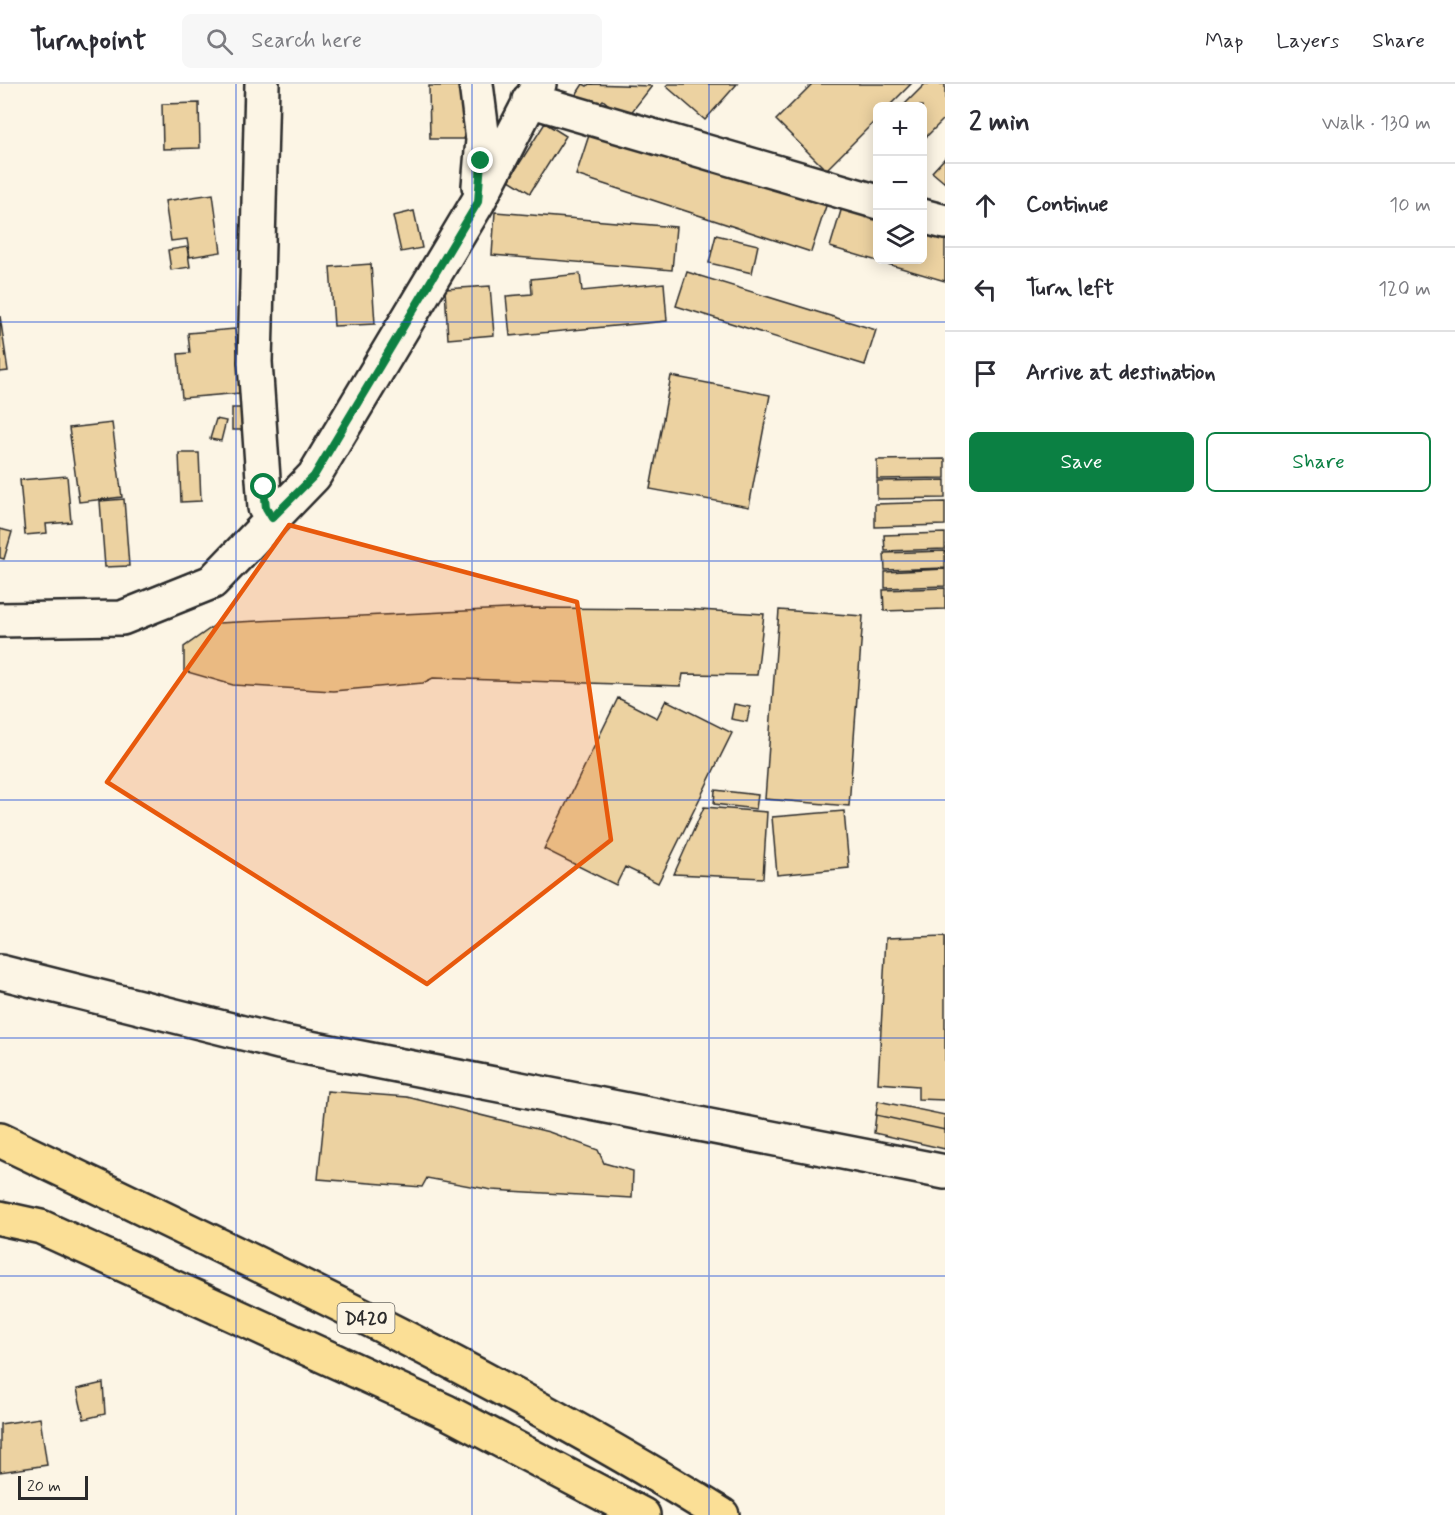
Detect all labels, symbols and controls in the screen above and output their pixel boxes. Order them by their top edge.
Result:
search box [182,14,602,68]
text: Turnpoint [30,23,146,60]
icon: search [203,25,236,58]
text: Search here [251,27,362,55]
text: Map [1205,27,1243,55]
text: Layers [1276,27,1339,55]
text: Share [1372,27,1425,55]
map controls [873,102,927,264]
button: + [873,102,927,156]
text: 2 min [969,106,1030,140]
text: Walk · 130 m [1322,110,1431,137]
route end [467,147,493,173]
button: − [873,156,927,210]
icon: ahead [969,189,1002,222]
text: Continue [1026,191,1108,219]
text: 10 m [1389,192,1431,219]
button: layers [873,210,927,264]
icon: left [969,273,1002,306]
text: Turn left [1026,275,1114,303]
text: 120 m [1378,276,1431,303]
icon: arrive [969,357,1002,390]
text: Arrive at destination [1026,359,1216,387]
button: Save [969,432,1194,492]
button: Share [1206,432,1431,492]
route start [250,473,276,499]
road number: D420 [338,1303,394,1333]
scale bar [18,1473,88,1500]
text: 20 m [27,1476,61,1497]

